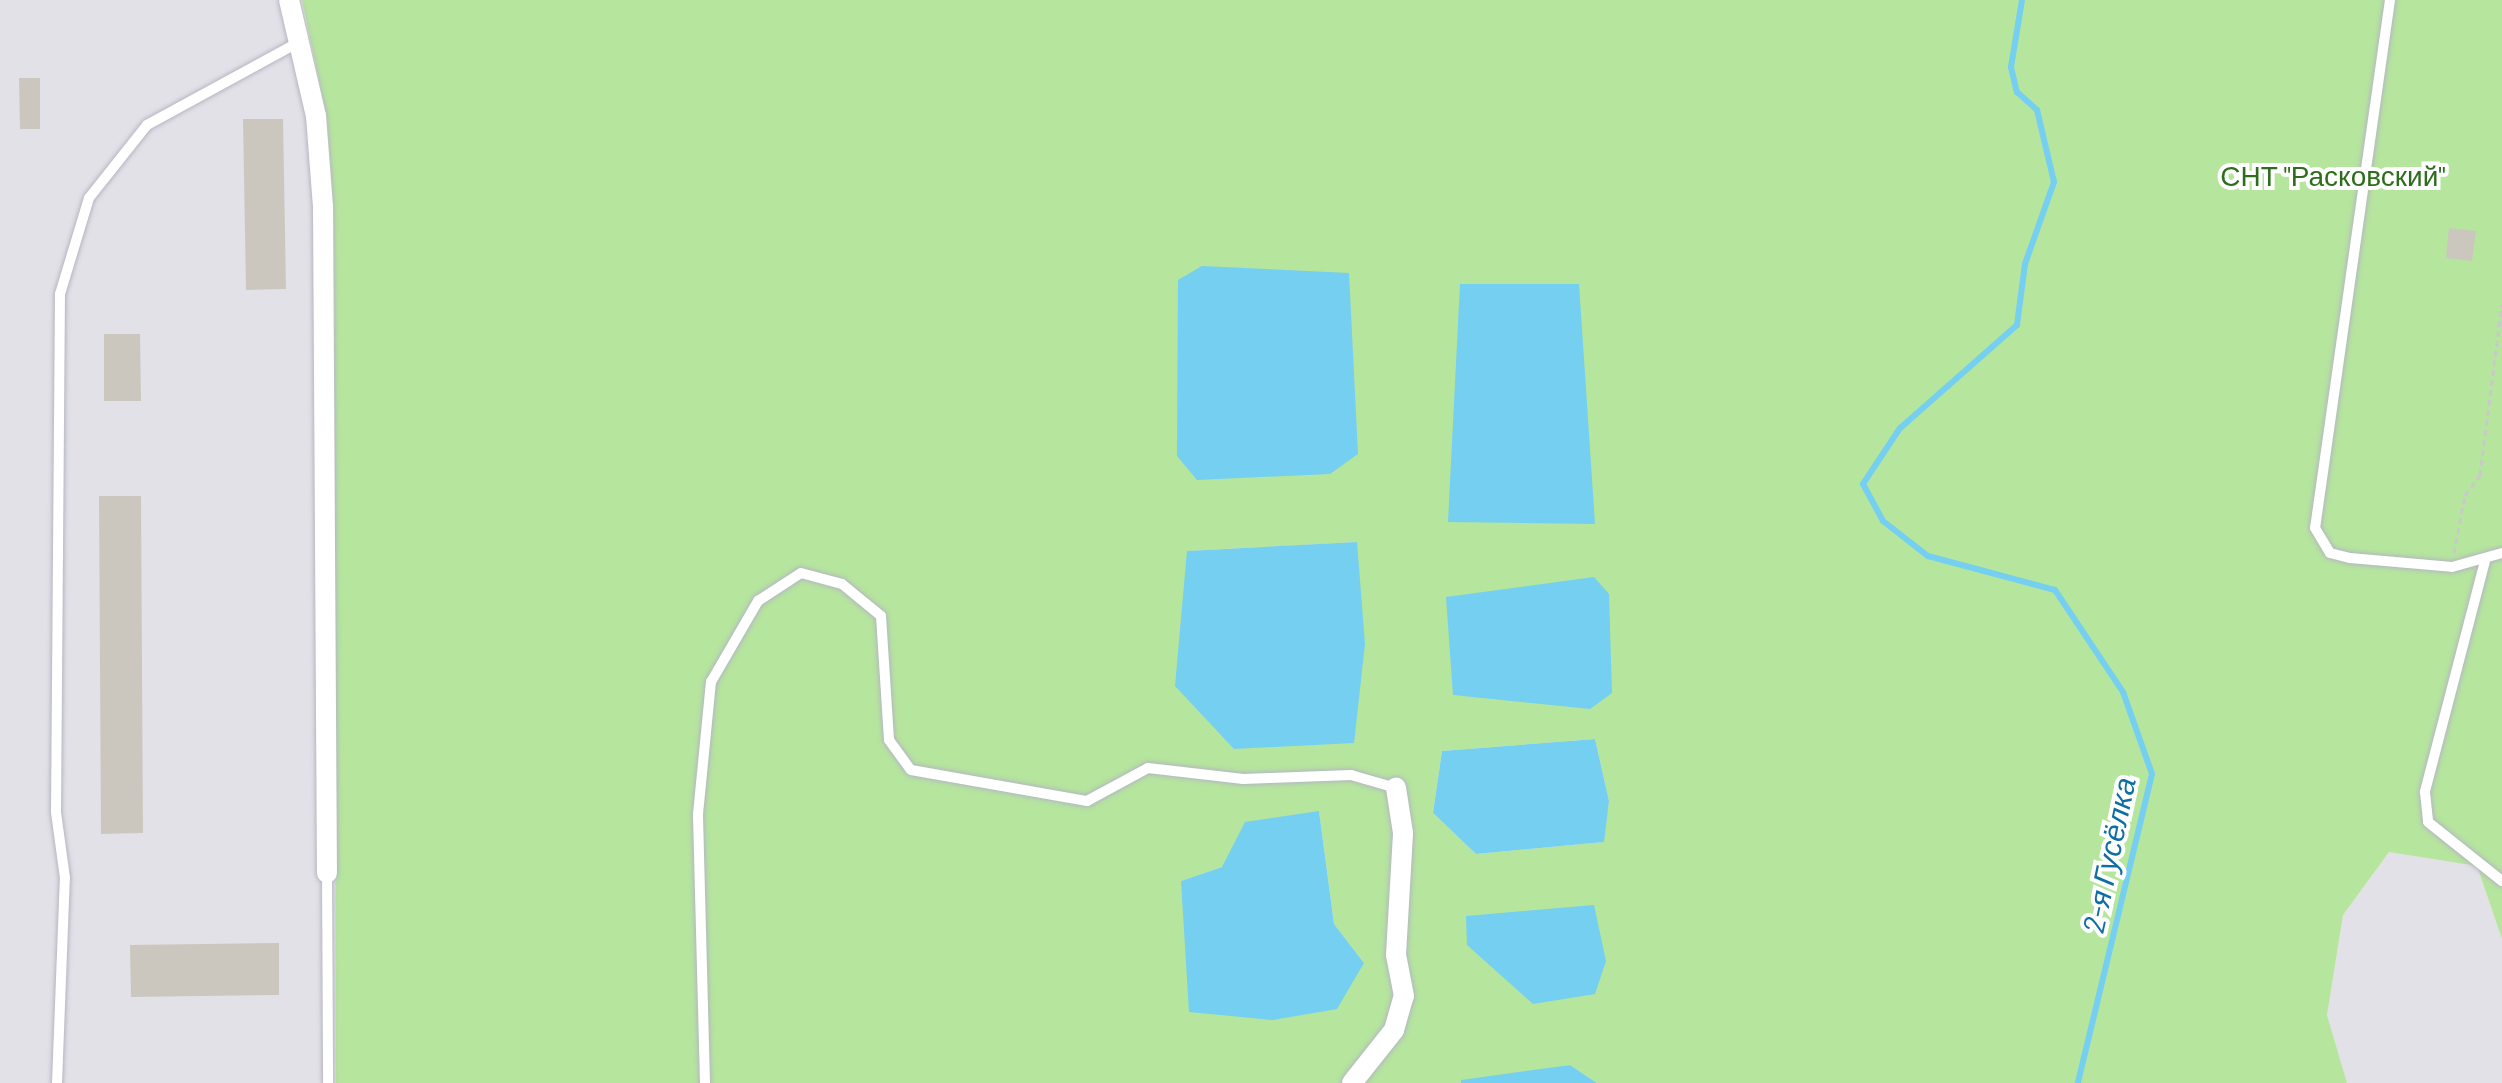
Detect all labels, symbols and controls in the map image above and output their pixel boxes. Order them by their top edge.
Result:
park label: СНТ "Расковский" [2220,158,2446,192]
water label: 2-я Гусёлка [2074,774,2142,936]

